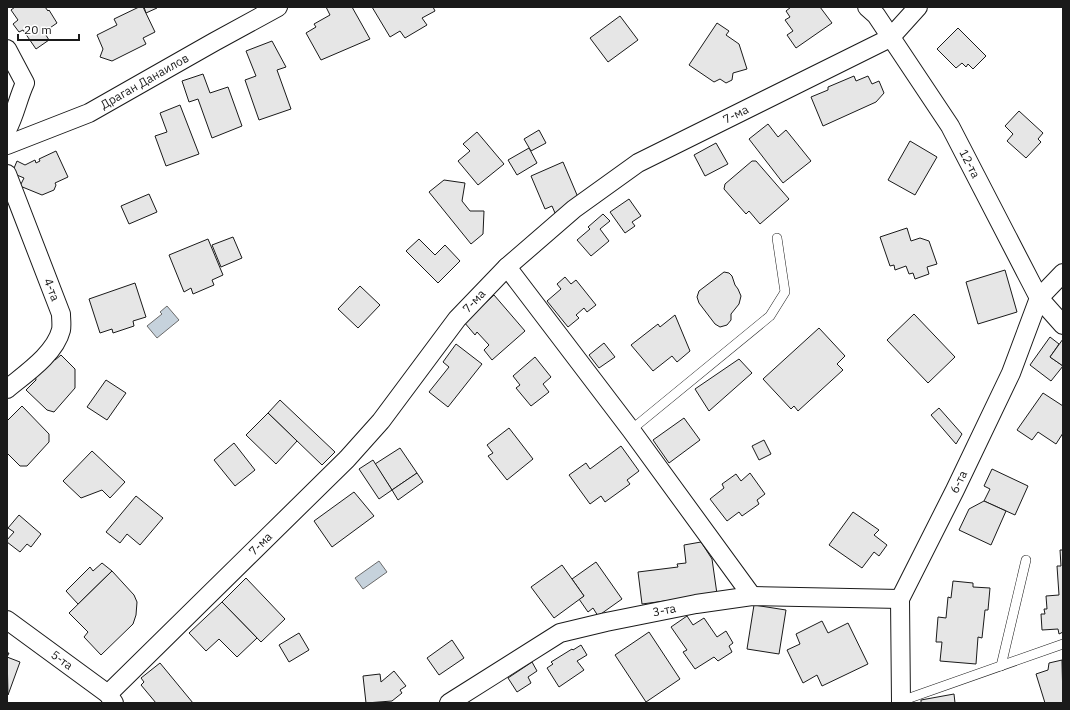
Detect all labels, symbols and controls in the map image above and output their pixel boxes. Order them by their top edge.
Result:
scale bar [18,16,79,42]
text: 20 m [24,22,52,37]
street label: Драган Данаилов [97,50,191,112]
street label: 7-ма [720,101,751,127]
street label: 12-та [956,146,984,181]
street label: 4-та [41,276,64,304]
street label: 7-ма [459,286,489,316]
street label: 6-та [947,467,970,496]
street label: 7-ма [245,528,275,558]
street label: 3-та [651,600,678,620]
street label: 5-та [48,647,77,673]

